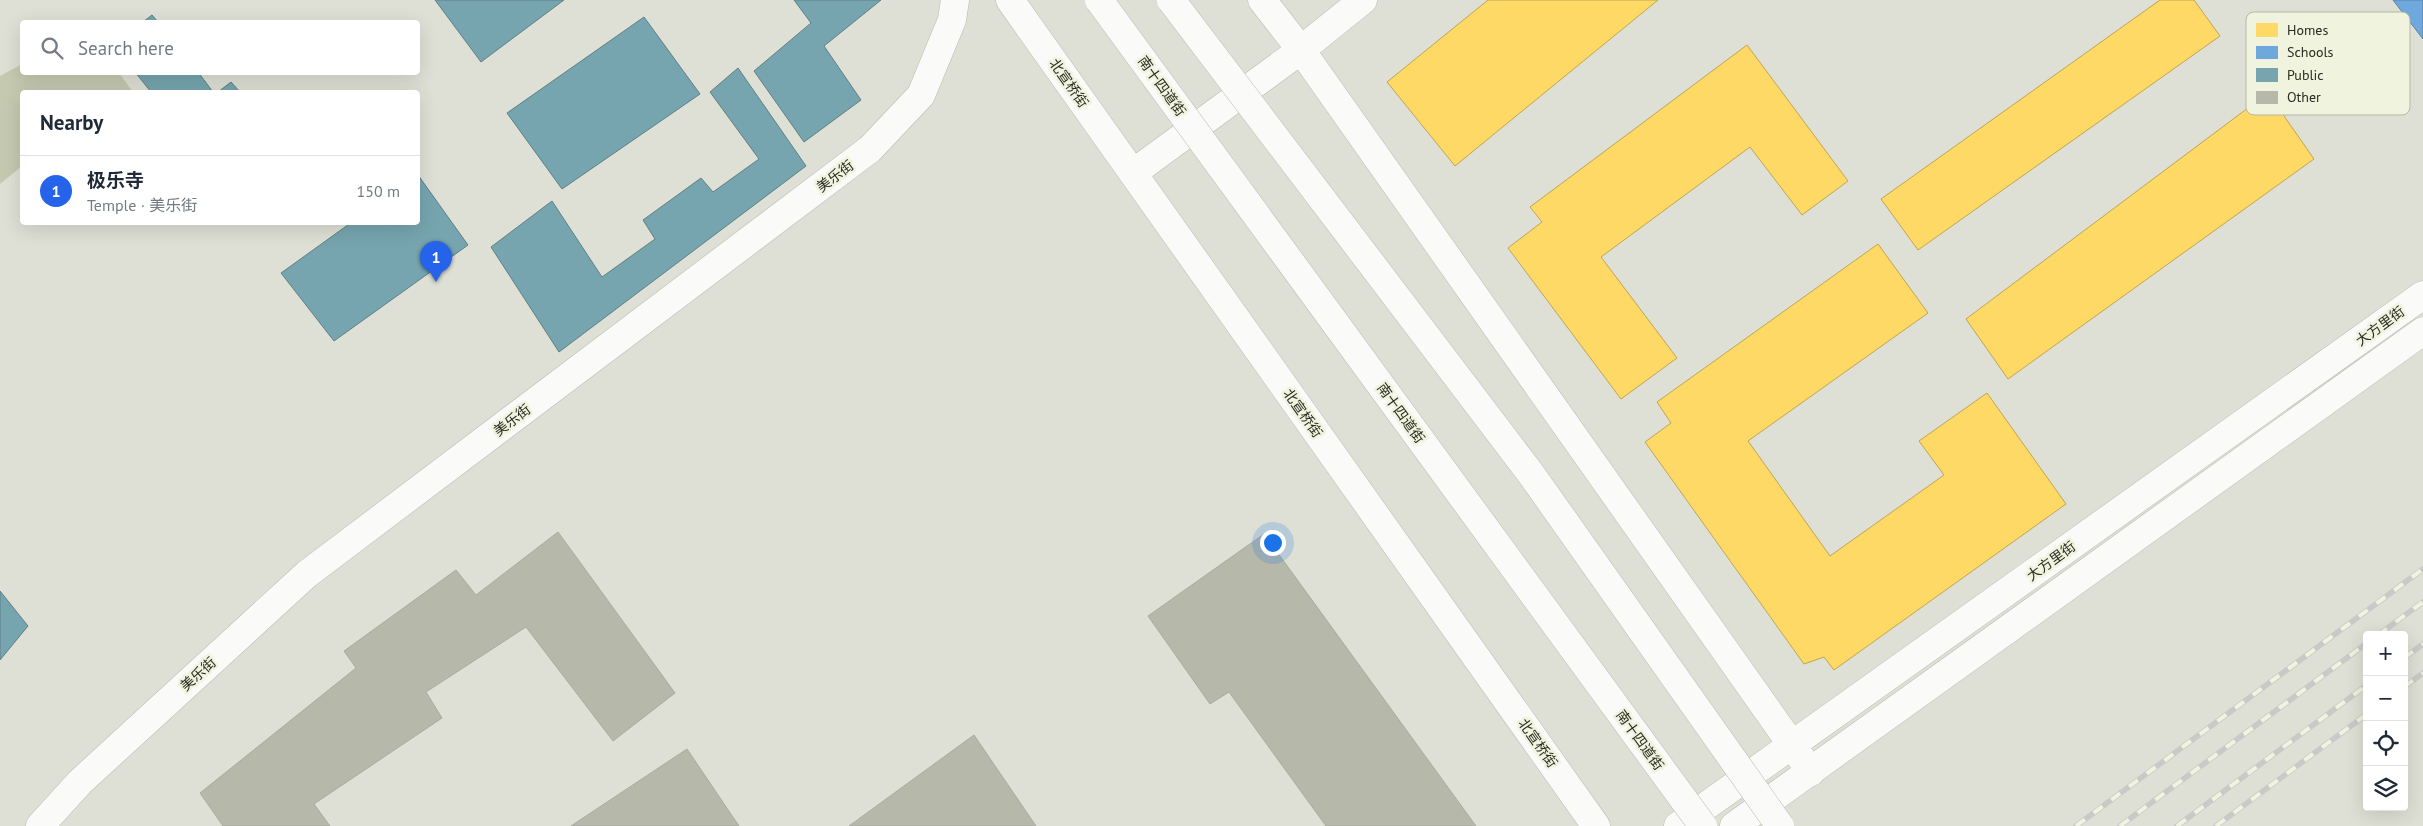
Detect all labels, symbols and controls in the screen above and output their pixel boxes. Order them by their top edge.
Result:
legend [2246,12,2410,115]
search box [20,20,420,75]
text: Homes [2287,21,2328,39]
icon: search [38,34,66,62]
text: Search here [78,36,174,60]
text: Schools [2287,43,2334,61]
street label: 南十四道街 [1134,52,1190,120]
street label: 北宣桥街 [1046,55,1092,111]
text: Public [2287,66,2324,84]
text: Other [2287,88,2321,106]
text: Nearby [40,109,103,136]
street label: 美乐街 [813,156,857,196]
text: 极乐寺 [87,168,144,192]
text: 1 [51,181,61,201]
text: 150 m [357,181,400,201]
text: Temple · 美乐街 [87,195,197,215]
pin: 1 [420,241,452,282]
street label: 大方里街 [2352,302,2408,350]
street label: 南十四道街 [1373,379,1429,447]
street label: 北宣桥街 [1280,385,1326,441]
street label: 美乐街 [490,400,534,440]
your location [1260,530,1286,556]
street label: 大方里街 [2023,537,2079,585]
map controls [2363,631,2408,811]
button: + [2363,631,2408,676]
street label: 美乐街 [176,653,220,695]
button: − [2363,676,2408,721]
street label: 南十四道街 [1612,706,1668,774]
street label: 北宣桥街 [1515,715,1561,771]
button: locate [2363,721,2408,766]
button: layers [2363,766,2408,811]

